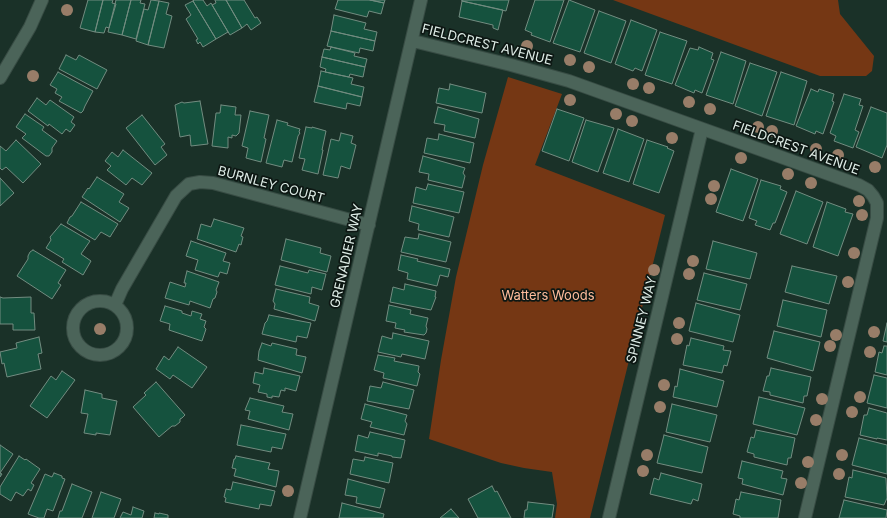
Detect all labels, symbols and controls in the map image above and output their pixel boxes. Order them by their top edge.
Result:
street label: FIELDCREST AVENUE [420,21,554,69]
street label: FIELDCREST AVENUE [730,118,862,178]
street label: BURNLEY COURT [216,163,326,207]
street label: GRENADIER WAY [327,202,367,310]
street label: SPINNEY WAY [624,275,660,365]
park label: Watters Woods [501,288,595,304]

